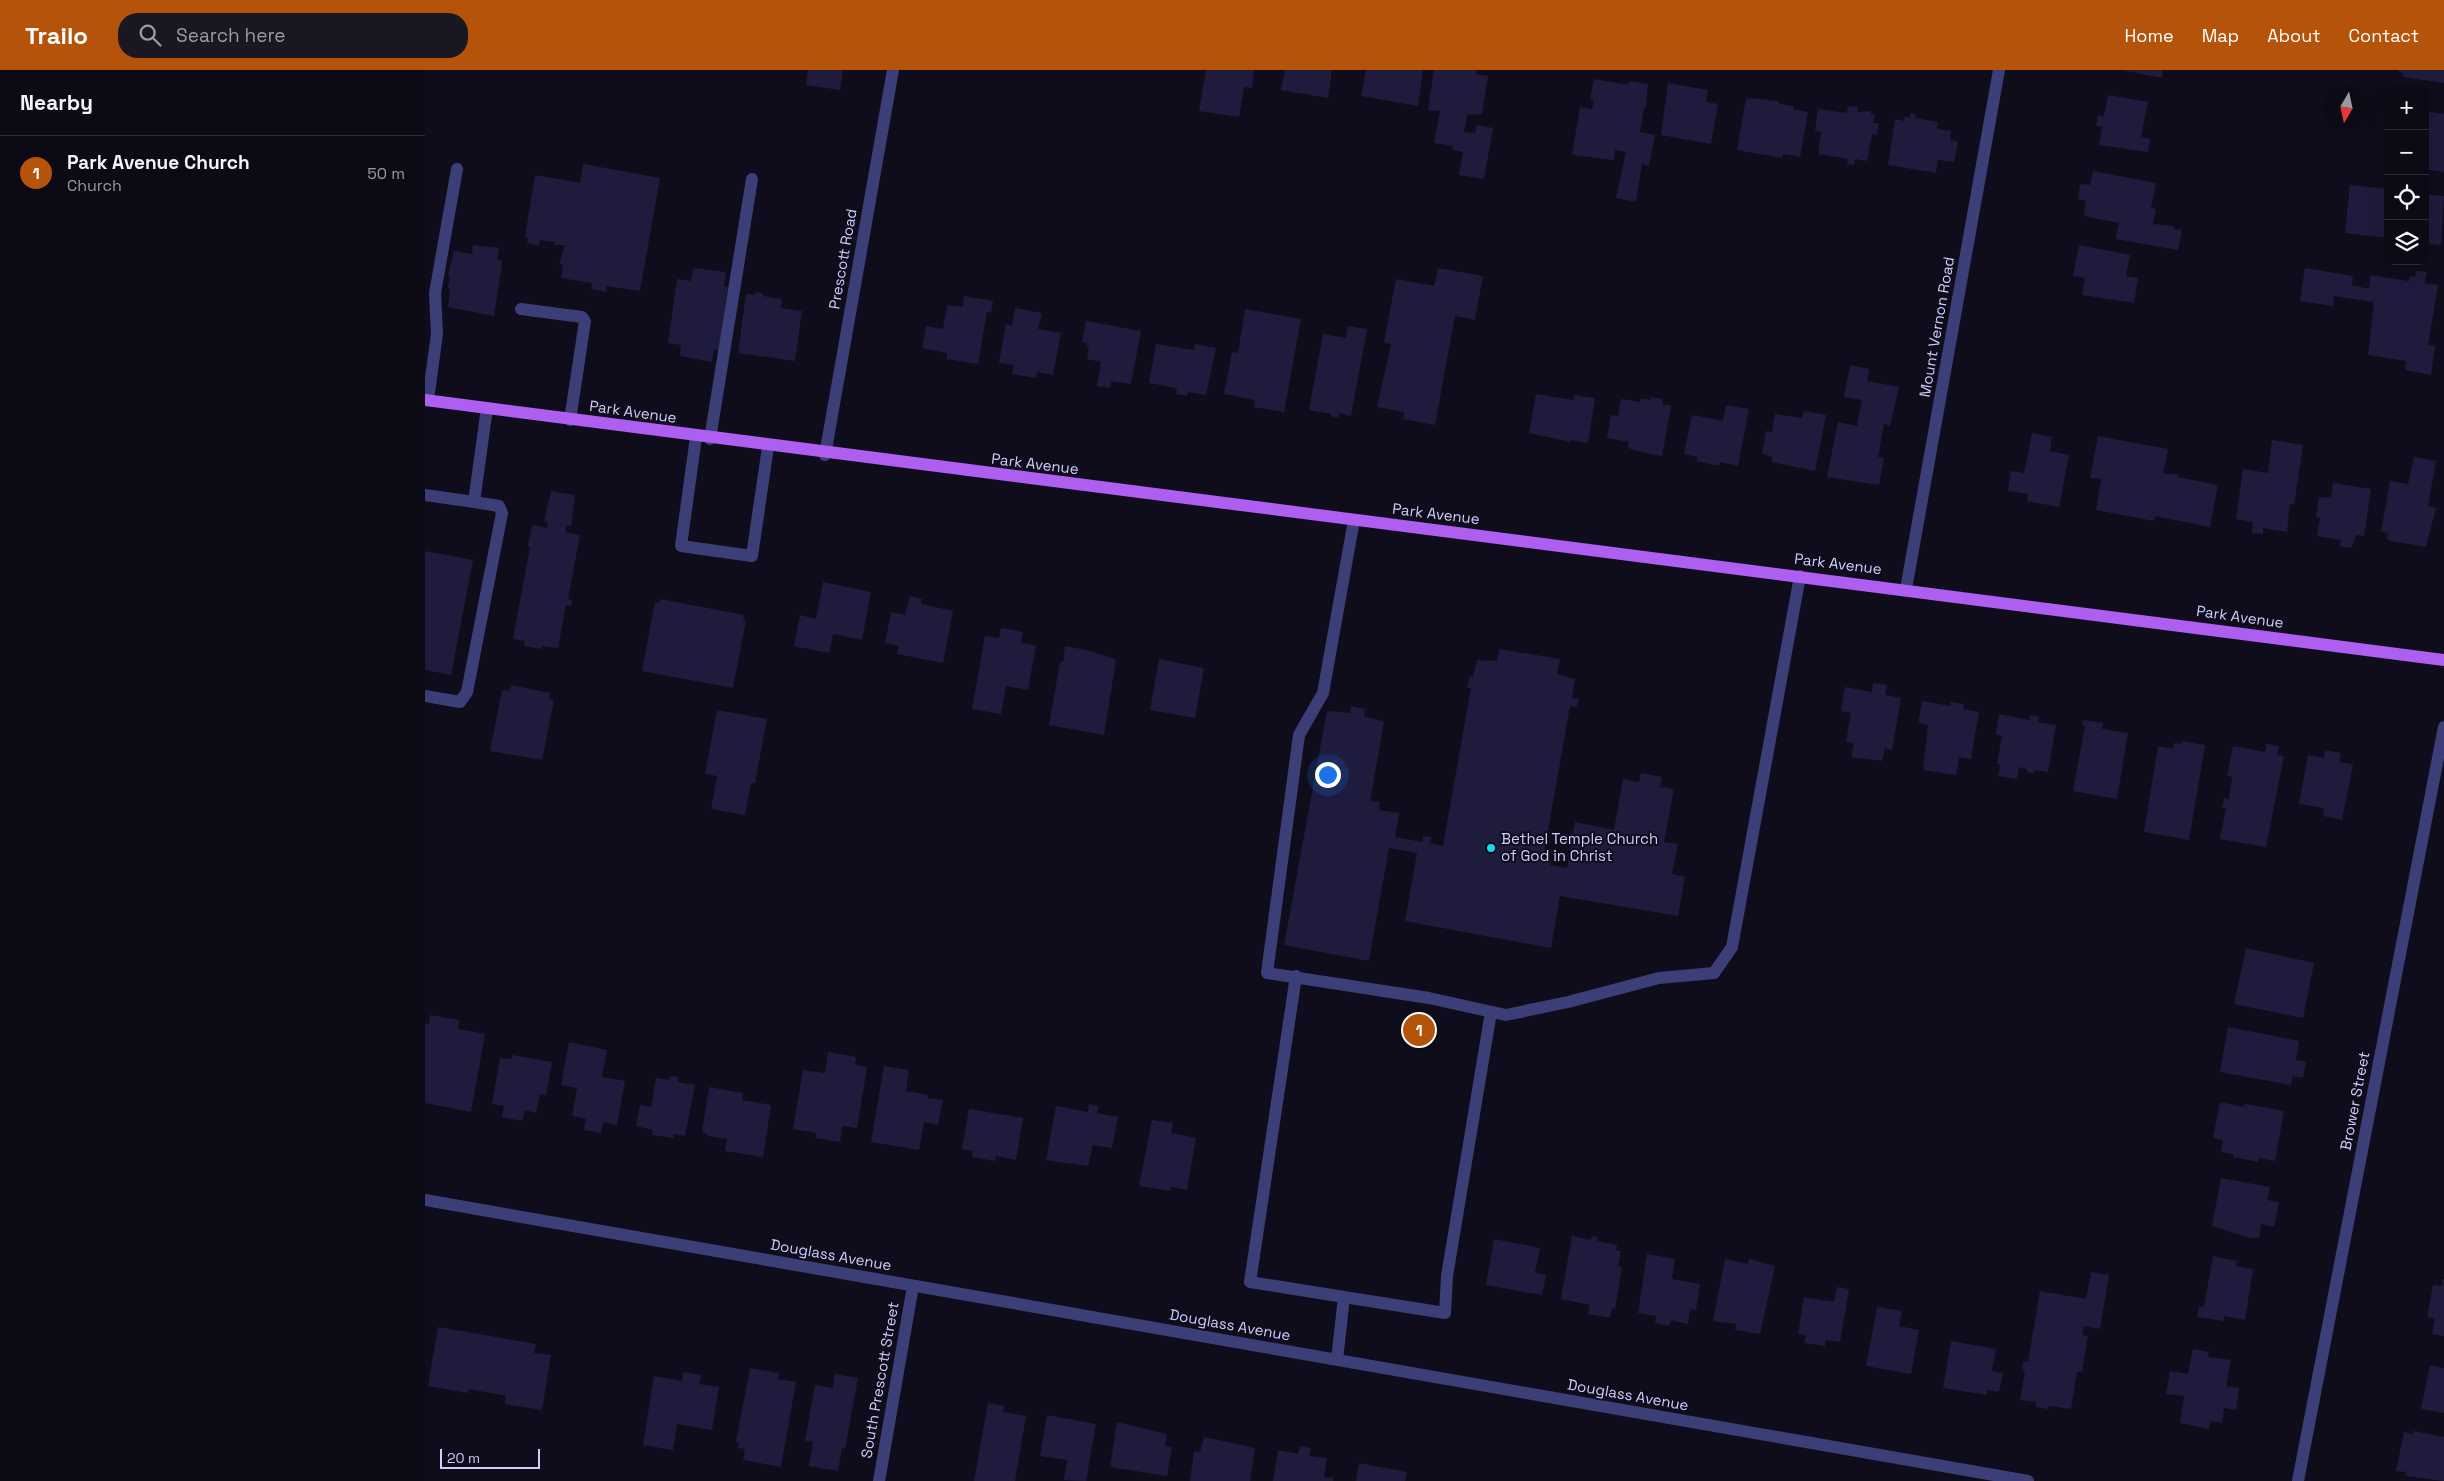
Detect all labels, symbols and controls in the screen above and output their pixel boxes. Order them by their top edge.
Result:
search box [118,13,468,58]
text: Trailo [25,20,88,51]
icon: search [136,21,164,49]
text: Search here [176,23,286,48]
text: Home [2125,24,2174,47]
text: Map [2202,24,2239,47]
text: About [2267,24,2321,47]
text: Contact [2349,24,2419,47]
north arrow [2324,85,2369,130]
map controls [2384,85,2429,265]
button: + [2384,85,2429,130]
text: Nearby [20,89,93,116]
button: − [2384,130,2429,175]
text: Park Avenue Church [67,150,250,175]
text: 1 [32,163,40,184]
text: 50 m [367,163,405,184]
text: Church [67,175,122,196]
button: locate [2384,175,2429,220]
street label: Prescott Road [824,207,861,311]
button: layers [2384,220,2429,265]
street label: Mount Vernon Road [1915,255,1958,399]
street label: Park Avenue [588,396,678,427]
street label: Park Avenue [990,449,1080,478]
street label: Park Avenue [1391,499,1481,528]
street label: Park Avenue [1793,549,1883,578]
street label: Park Avenue [2195,601,2285,632]
your location [1315,762,1341,788]
place label: Bethel Temple Church of God in Christ [1501,829,1658,865]
marker: Bethel Temple Church of God in Christ [1485,842,1497,854]
pin: 1 [1403,1011,1435,1049]
street label: Brower Street [2336,1050,2373,1152]
street label: Douglass Avenue [769,1234,893,1275]
street label: South Prescott Street [856,1300,903,1460]
street label: Douglass Avenue [1168,1304,1292,1345]
street label: Douglass Avenue [1566,1374,1690,1415]
scale bar [440,1446,540,1469]
text: 20 m [447,1449,480,1467]

